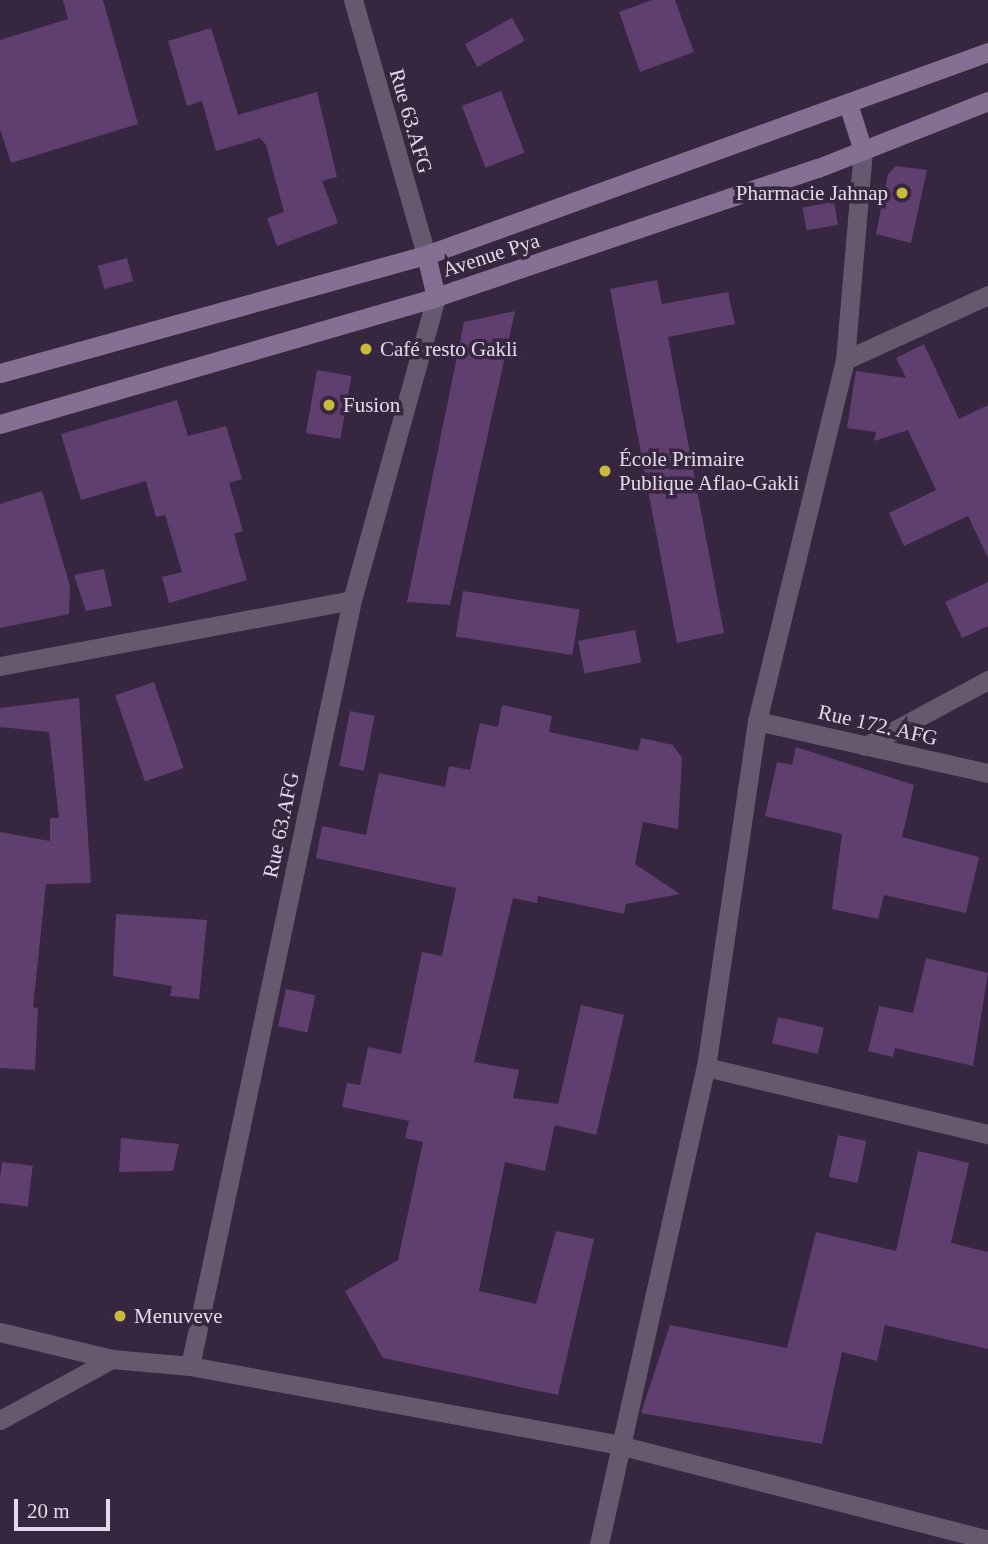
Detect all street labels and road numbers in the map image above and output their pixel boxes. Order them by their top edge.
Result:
street label: Rue 63.AFG [384,66,438,176]
street label: Avenue Pya [439,227,543,283]
street label: Rue 172. AFG [815,699,941,751]
street label: Rue 63.AFG [258,770,304,880]

